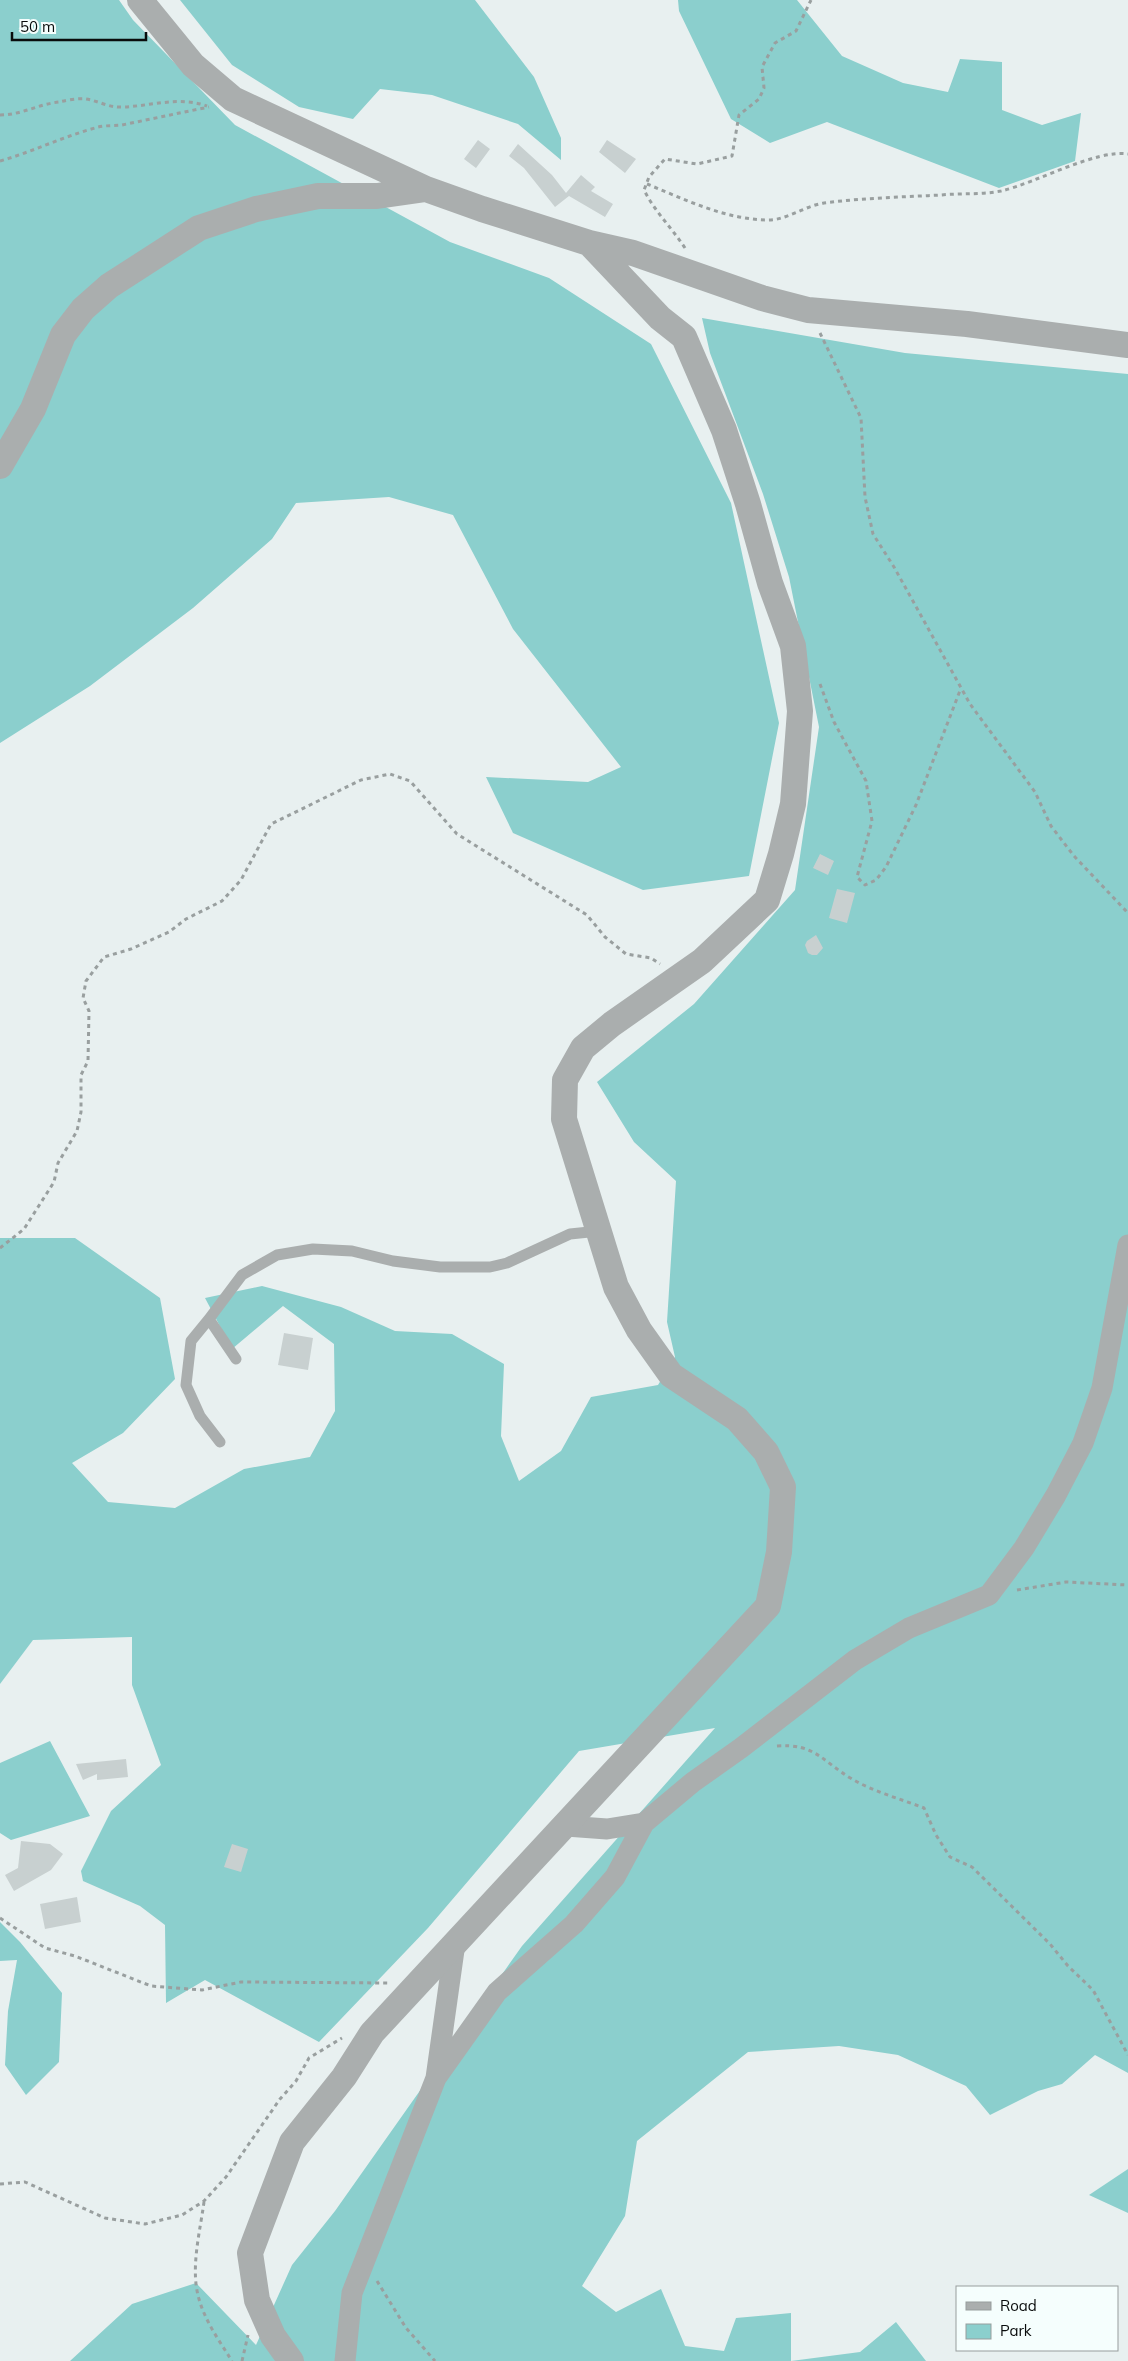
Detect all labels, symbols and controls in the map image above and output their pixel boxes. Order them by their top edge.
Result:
scale bar [12,10,146,42]
text: 50 m [20,17,55,36]
legend [956,2286,1118,2351]
text: Road [1000,2296,1037,2315]
text: Park [1000,2321,1032,2340]

